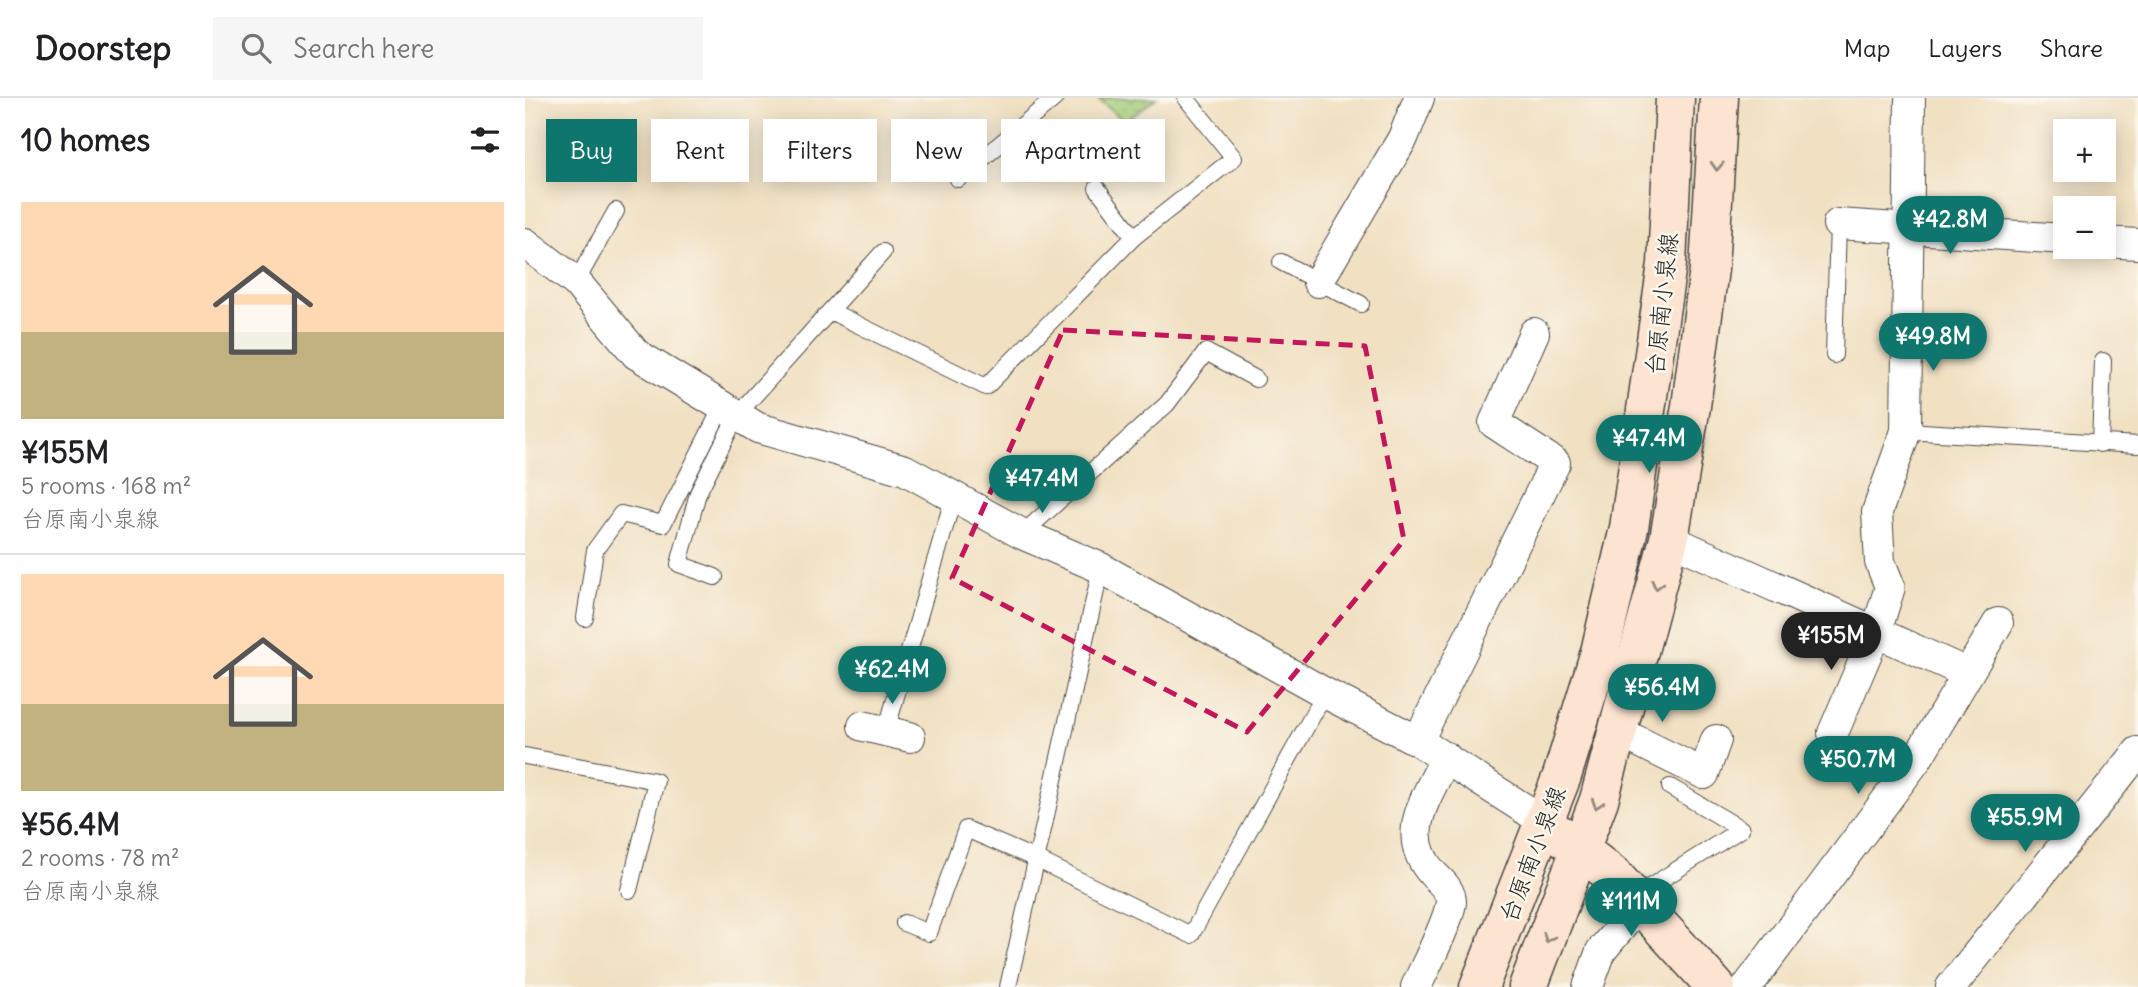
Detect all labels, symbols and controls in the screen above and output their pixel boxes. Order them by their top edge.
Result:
search box [213,17,703,80]
text: Doorstep [35,27,171,69]
icon: search [237,29,275,67]
text: Search here [293,32,434,65]
text: Map [1844,33,1890,63]
text: Layers [1928,33,2002,63]
text: Share [2040,33,2103,63]
chip: Buy [546,119,637,182]
chip: Rent [651,119,749,182]
chip: Filters [763,119,877,182]
chip: New [891,119,987,182]
chip: Apartment [1001,119,1165,182]
map controls [2053,119,2116,259]
button: + [2053,119,2116,182]
text: 10 homes [21,121,150,159]
icon: filters [466,121,504,159]
one-way arrow [1709,161,1724,172]
button: − [2053,196,2116,259]
pin: ¥42.8M [1893,197,2007,256]
text: ¥42.8M [1912,204,1988,233]
street label: 台原南小泉線 [1639,231,1683,377]
icon: home [200,247,326,373]
pin: ¥49.8M [1876,314,1990,373]
text: ¥49.8M [1895,321,1971,350]
pin: ¥47.4M [1592,416,1706,475]
text: ¥47.4M [1612,423,1686,452]
text: ¥155M [21,433,109,471]
pin: ¥47.4M [985,456,1099,515]
text: ¥47.4M [1005,463,1079,492]
text: 5 rooms · 168 m² [21,471,191,500]
text: 台原南小泉線 [21,504,159,533]
one-way arrow [1651,579,1665,591]
pin: ¥155M [1782,612,1880,672]
icon: home [200,619,326,745]
text: ¥155M [1797,620,1865,649]
pin: ¥62.4M [835,646,949,706]
text: ¥62.4M [854,654,930,683]
pin: ¥56.4M [1605,664,1719,724]
text: ¥56.4M [1624,672,1700,701]
pin: ¥50.7M [1801,736,1915,796]
text: ¥50.7M [1820,744,1896,773]
street label: 台原南小泉線 [1492,781,1572,927]
pin: ¥55.9M [1968,794,2082,854]
one-way arrow [1591,798,1605,810]
text: ¥55.9M [1987,802,2063,831]
text: ¥56.4M [21,805,120,843]
text: 2 rooms · 78 m² [21,843,180,872]
text: 台原南小泉線 [21,876,159,905]
pin: ¥111M [1582,878,1680,938]
text: ¥111M [1601,886,1661,915]
one-way arrow [1542,931,1556,943]

